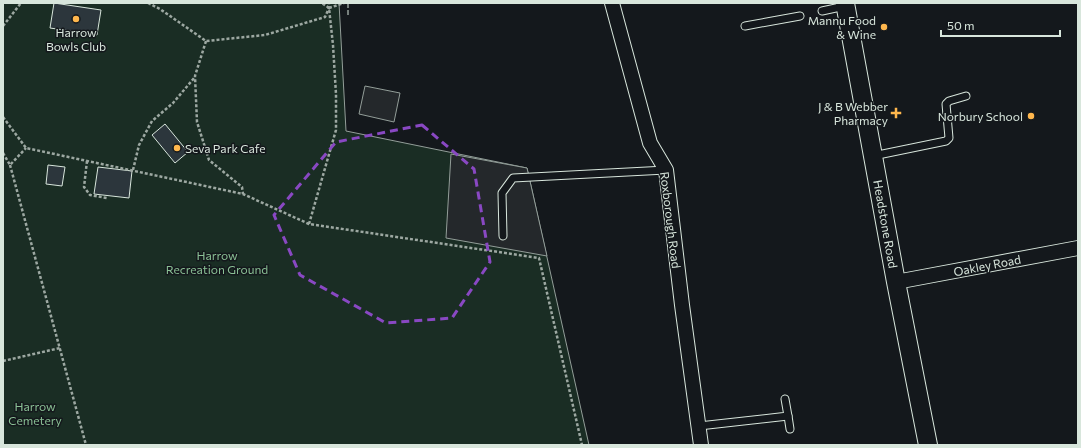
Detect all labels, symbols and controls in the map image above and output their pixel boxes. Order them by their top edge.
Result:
scale bar [941,12,1060,38]
place label: Mannu Food & Wine [808,13,876,41]
marker: Harrow Bowls Club [71,14,81,24]
text: 50 m [947,18,975,32]
marker: Mannu Food & Wine [879,22,889,32]
place label: Harrow Bowls Club [46,25,106,53]
place label: J & B Webber Pharmacy [818,99,888,127]
marker: J & B Webber Pharmacy [891,108,901,118]
place label: Norbury School [938,109,1023,123]
marker: Norbury School [1026,111,1036,121]
place label: Seva Park Cafe [185,141,266,155]
marker: Seva Park Cafe [172,143,182,153]
street label: Roxborough Road [658,171,684,269]
street label: Headstone Road [871,179,901,269]
park label: Harrow Recreation Ground [166,248,268,276]
street label: Oakley Road [952,252,1022,278]
park label: Harrow Cemetery [8,399,62,427]

